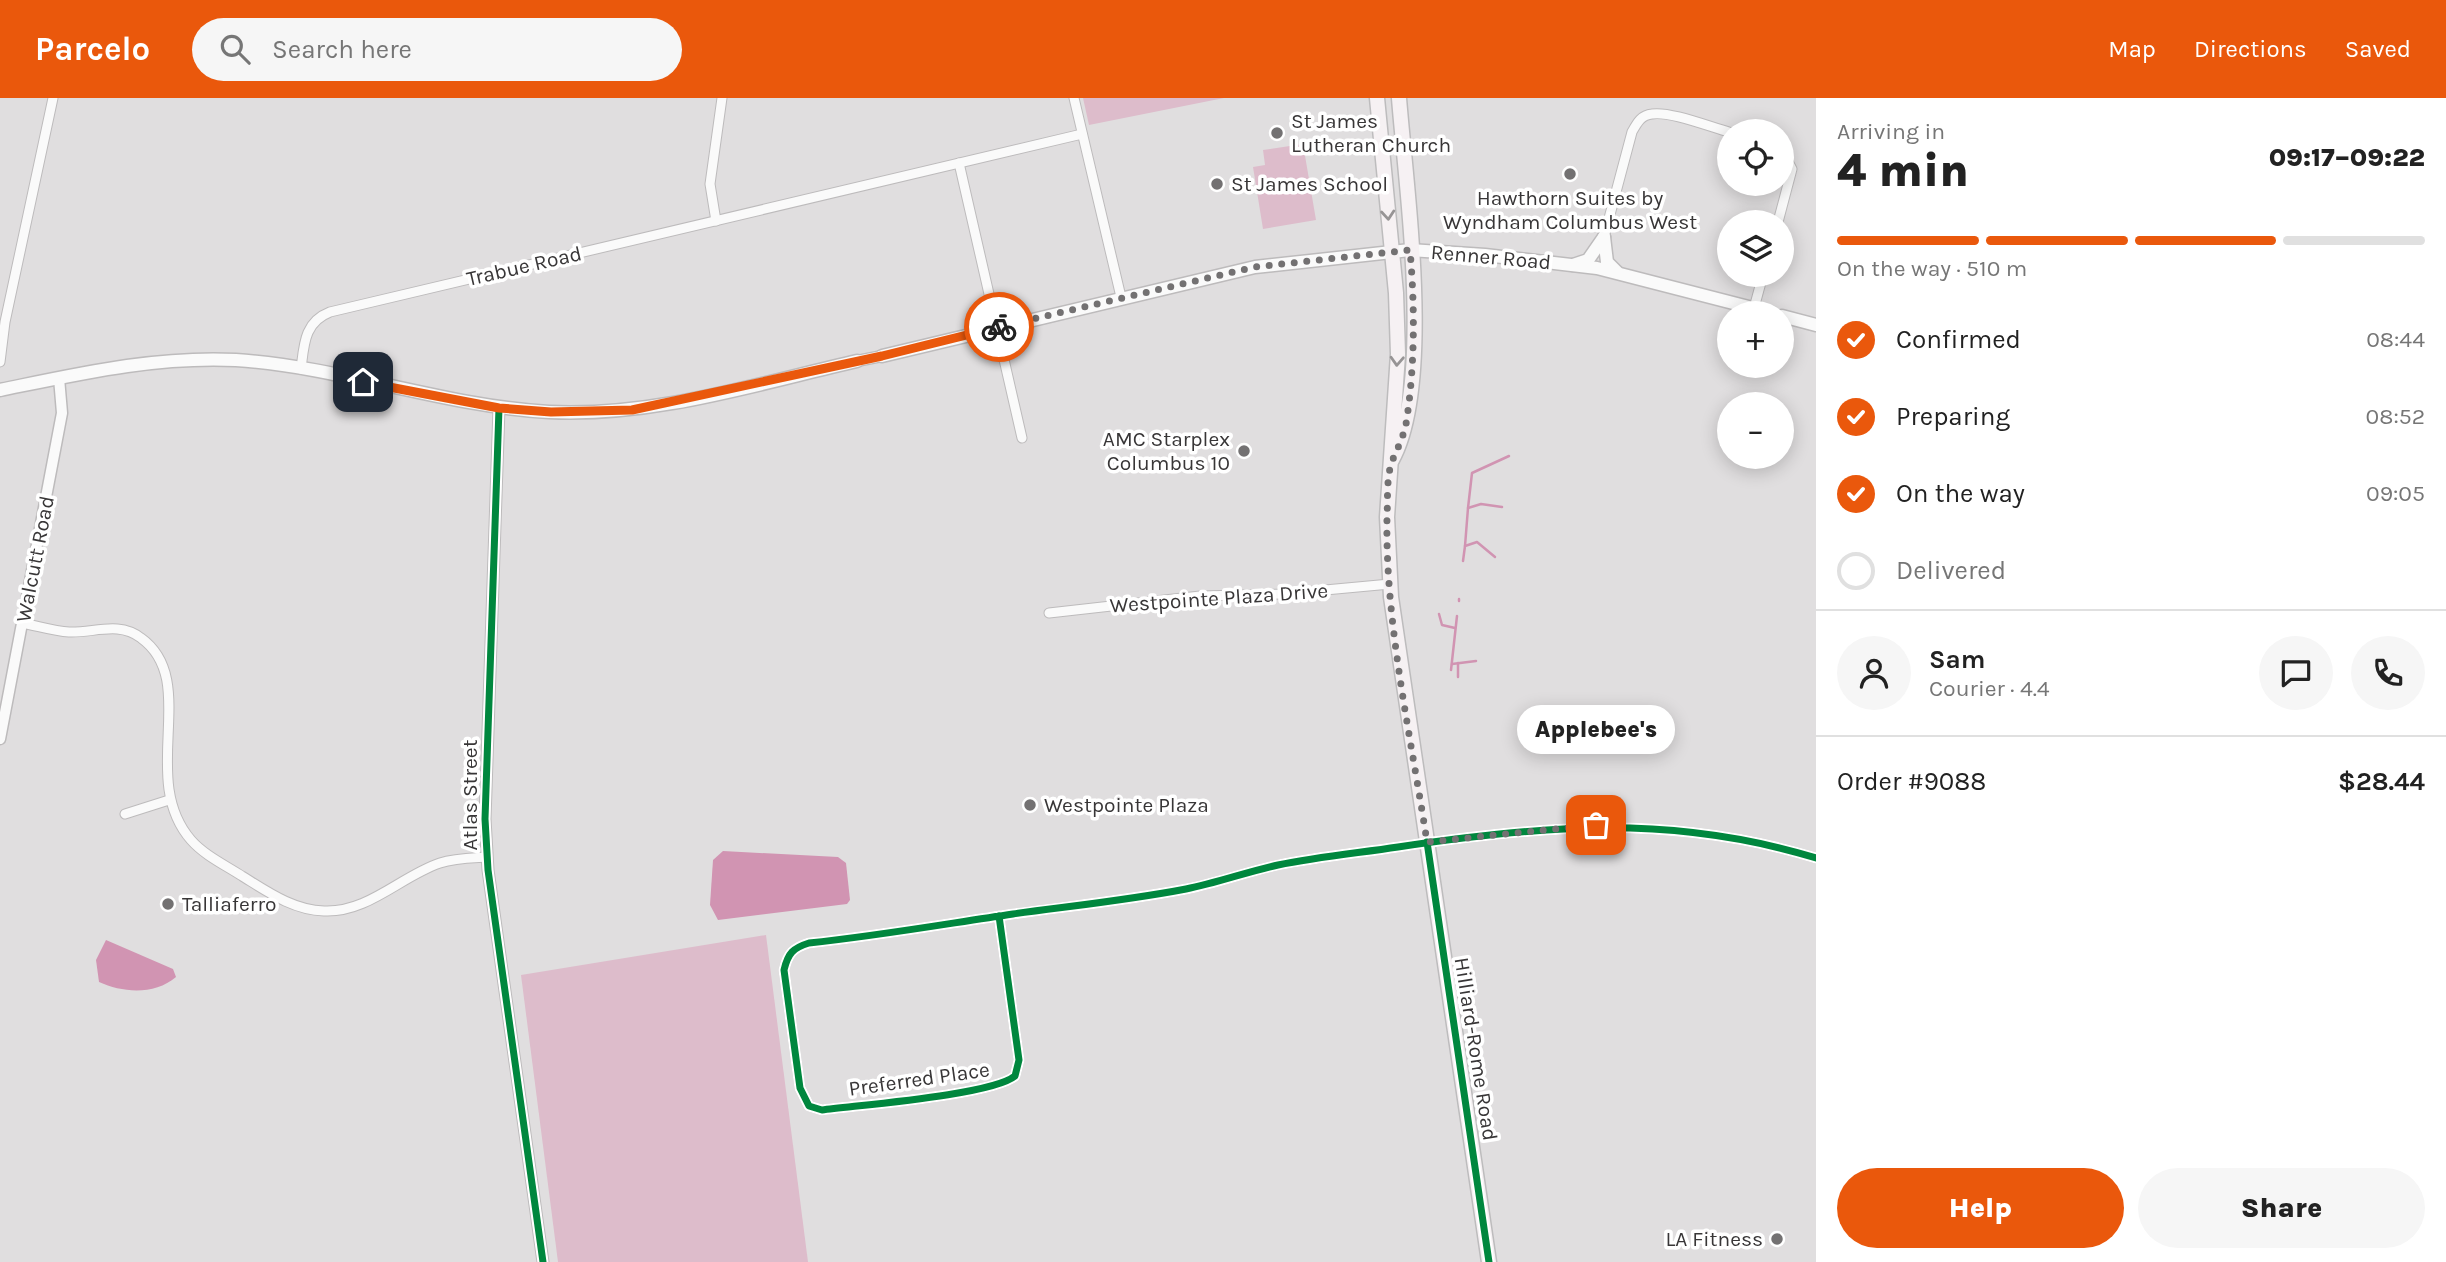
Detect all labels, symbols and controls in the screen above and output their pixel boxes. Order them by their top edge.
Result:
search box [192,18,682,81]
text: Parcelo [35,30,150,68]
icon: search [216,30,254,68]
text: Search here [272,34,412,65]
text: Map [2108,35,2156,63]
text: Directions [2194,35,2307,63]
text: Saved [2345,35,2411,63]
place label: St James Lutheran Church [1291,109,1451,157]
text: Arriving in [1837,118,1945,145]
map controls [1717,119,1794,469]
button: locate [1717,119,1794,196]
marker: St James Lutheran Church [1269,125,1285,141]
text: 09:17–09:22 [2269,142,2425,173]
text: 4 min [1837,144,1969,198]
marker: Hawthorn Suites by Wyndham Columbus West [1562,166,1578,182]
place label: St James School [1231,172,1388,196]
marker: St James School [1209,176,1225,192]
place label: Hawthorn Suites by Wyndham Columbus West [1443,186,1697,234]
one-way arrow [1381,209,1396,220]
button: layers [1717,210,1794,287]
street label: Renner Road [1430,240,1552,274]
street label: Trabue Road [464,241,584,291]
text: On the way · 510 m [1837,255,2027,282]
courier [964,292,1034,362]
button: + [1717,301,1794,378]
icon: bike [980,308,1018,346]
icon: check [1837,321,1875,359]
text: Confirmed [1896,324,2021,355]
text: 08:44 [2366,326,2425,353]
pin [333,352,393,412]
one-way arrow [1390,356,1405,367]
icon: home [344,363,382,401]
button: − [1717,392,1794,469]
icon: check [1837,398,1875,436]
text: Preparing [1896,401,2010,432]
text: 08:52 [2366,403,2425,430]
place label: AMC Starplex Columbus 10 [1103,427,1230,475]
marker: AMC Starplex Columbus 10 [1236,443,1252,459]
icon: check [1837,475,1875,513]
text: On the way [1896,478,2025,509]
text: 09:05 [2366,480,2425,507]
street label: Walcutt Road [11,494,59,624]
text: Delivered [1896,555,2006,586]
street label: Westpointe Plaza Drive [1109,578,1329,618]
button: person [1837,636,1911,710]
button: chat [2259,636,2333,710]
button: phone [2351,636,2425,710]
text: Sam [1929,644,1985,675]
text: Courier · 4.4 [1929,675,2050,702]
callout: Applebee's [1517,706,1675,755]
text: Applebee's [1535,716,1657,743]
street label: Atlas Street [458,739,482,851]
text: Order #9088 [1837,766,1986,797]
text: $28.44 [2338,766,2425,797]
place label: Westpointe Plaza [1044,793,1209,817]
pin [1566,795,1626,855]
marker: Westpointe Plaza [1022,797,1038,813]
icon: bag [1577,806,1615,844]
place label: Talliaferro [182,892,276,916]
marker: Talliaferro [160,896,176,912]
street label: Hilliard-Rome Road [1450,956,1502,1142]
street label: Preferred Place [847,1057,991,1101]
button: Help [1837,1168,2124,1248]
button: Share [2138,1168,2425,1248]
place label: LA Fitness [1665,1227,1763,1251]
marker: LA Fitness [1769,1231,1785,1247]

